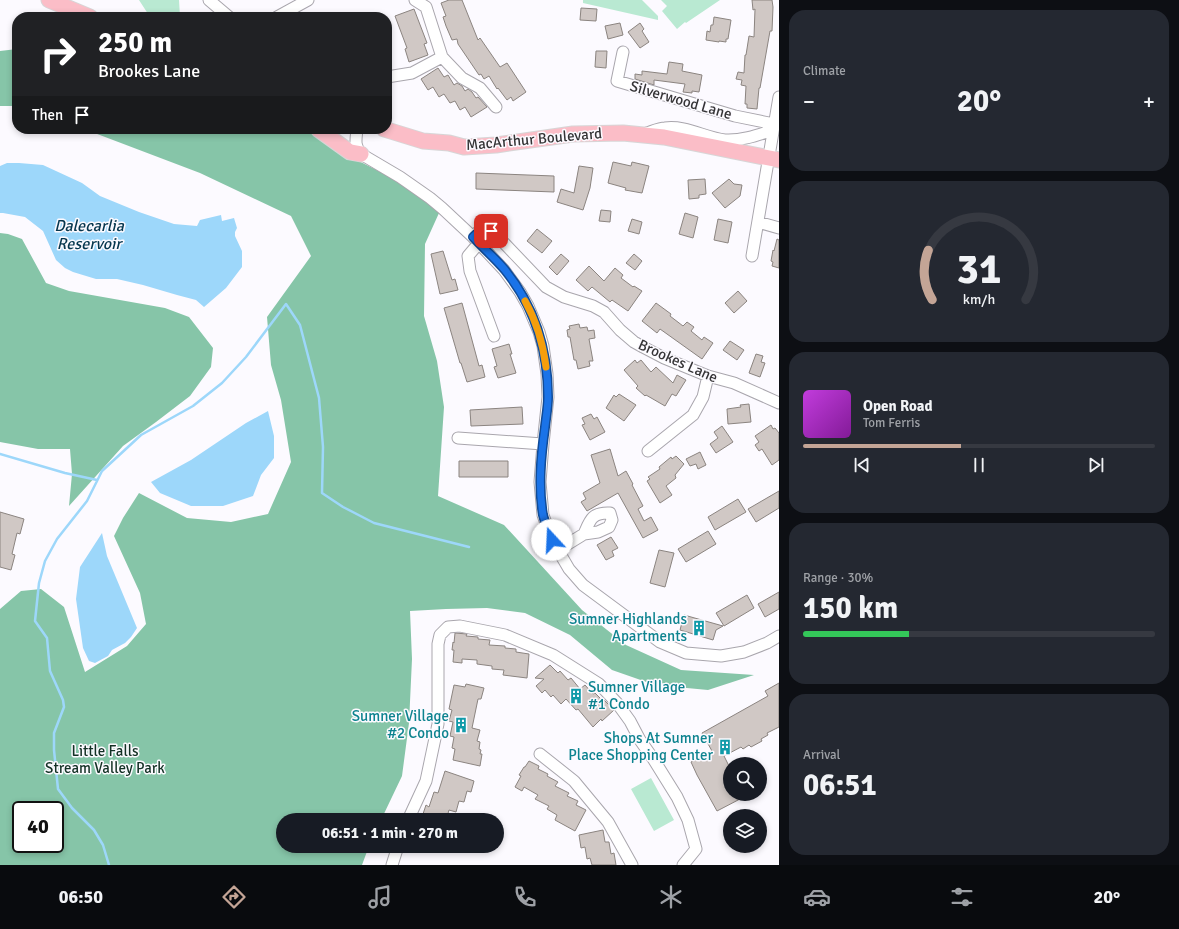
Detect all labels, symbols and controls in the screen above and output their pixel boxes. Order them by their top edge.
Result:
text: 250 m [98,26,172,60]
icon: right [32,28,84,80]
text: Brookes Lane [98,60,200,82]
text: Climate [803,63,846,79]
street label: Silverwood Lane [628,77,734,123]
text: 20° [957,83,1001,120]
text: − [803,88,815,115]
text: + [1143,88,1155,115]
icon: arrive [71,104,93,126]
text: Then [32,106,63,124]
street label: MacArthur Boulevard [465,124,603,154]
pin [474,214,508,248]
water label: Dalecarlia Reservoir [54,216,125,254]
icon: arrive [480,220,502,242]
text: 31 [957,243,1001,294]
text: km/h [963,290,995,307]
street label: Brookes Lane [635,335,721,387]
text: Open Road [863,397,933,415]
text: Tom Ferris [863,415,920,431]
icon: previous [851,454,873,476]
icon: pause [968,454,990,476]
icon: next [1085,454,1107,476]
position arrow [531,519,573,561]
text: Range · 30% [803,570,873,586]
text: 150 km [803,590,898,627]
place label: Sumner Highlands Apartments [569,610,687,645]
building icon: Sumner Highlands Apartments [690,619,708,637]
place label: Sumner Village #1 Condo [588,678,685,713]
building icon: Sumner Village #1 Condo [567,687,585,705]
place label: Sumner Village #2 Condo [352,707,449,742]
building icon: Sumner Village #2 Condo [452,716,470,734]
place label: Shops At Sumner Place Shopping Center [568,729,713,764]
building icon: Shops At Sumner Place Shopping Center [716,738,734,756]
park label: Little Falls Stream Valley Park [45,742,165,777]
text: Arrival [803,747,840,763]
map controls [723,757,767,853]
button: search [723,757,767,801]
text: 06:51 [803,767,877,804]
speed limit sign: 40 [12,801,64,853]
button: layers [723,809,767,853]
text: 06:51 · 1 min · 270 m [322,824,458,842]
icon: directions [220,883,248,911]
icon: music [366,883,394,911]
icon: phone [511,883,539,911]
icon: climate [657,883,685,911]
icon: car [803,883,831,911]
icon: filters [948,883,976,911]
text: 06:50 [59,886,103,908]
text: 20° [1094,886,1120,908]

